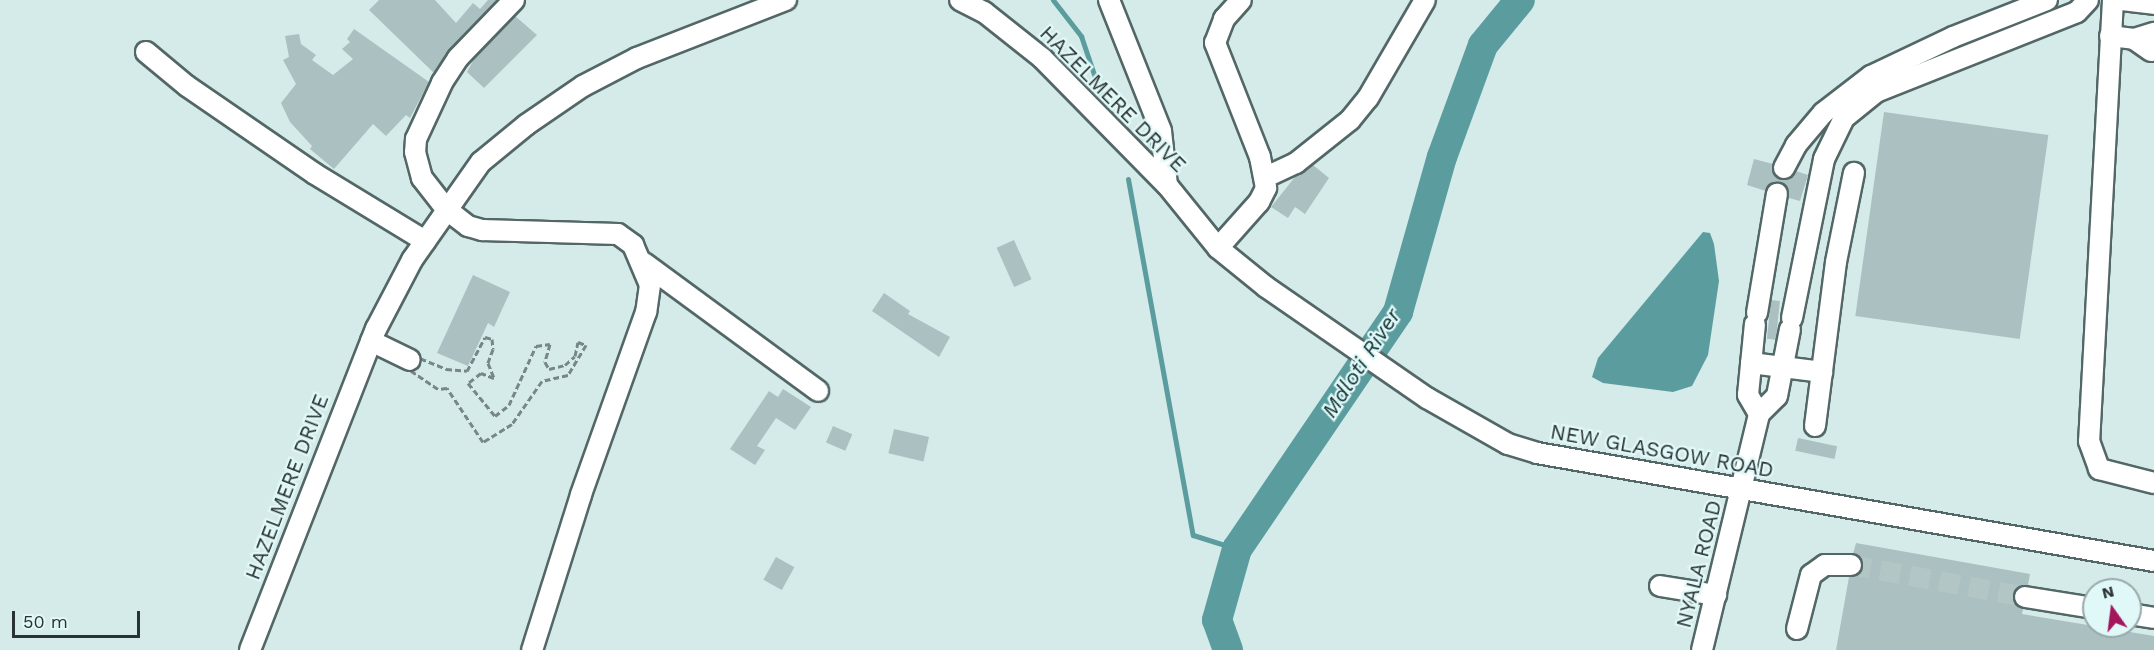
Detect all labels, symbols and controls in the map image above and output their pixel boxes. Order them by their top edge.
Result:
street label: HAZELMERE DRIVE [1035,21,1191,177]
water label: Mdloti River [1316,303,1406,423]
street label: HAZELMERE DRIVE [240,391,334,583]
street label: NEW GLASGOW ROAD [1548,419,1776,483]
street label: NYALA ROAD [1671,497,1727,631]
north arrow [2082,578,2142,638]
text: N [2100,581,2116,603]
scale bar [15,599,142,637]
text: 50 m [23,611,68,632]

